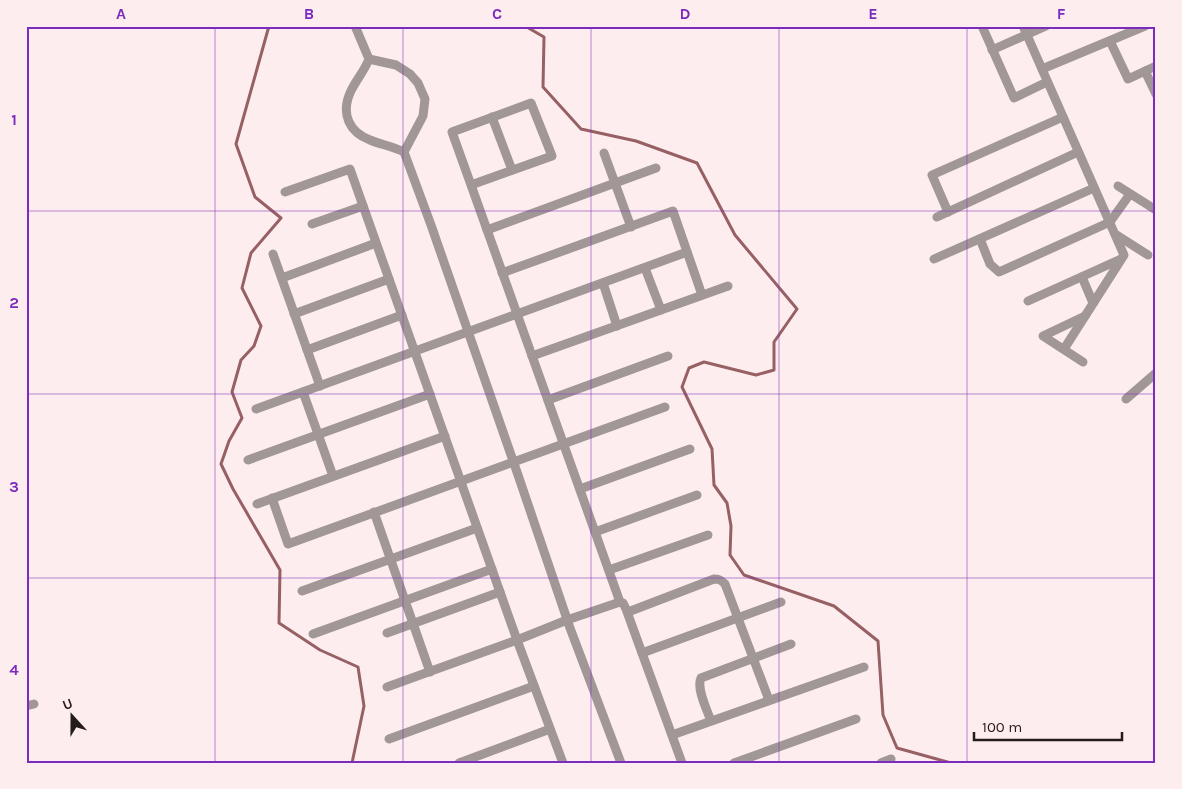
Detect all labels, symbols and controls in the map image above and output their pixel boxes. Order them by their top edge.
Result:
text: A [116,4,126,23]
text: B [304,4,314,23]
text: C [492,4,502,23]
text: D [680,4,691,23]
text: E [868,4,878,23]
text: F [1057,4,1066,23]
text: 1 [11,110,17,129]
text: 2 [9,293,19,312]
text: 3 [9,477,19,496]
text: 4 [9,660,19,679]
north arrow [48,692,98,742]
text: U [60,695,75,714]
scale bar [974,709,1122,741]
text: 100 m [982,718,1022,736]

